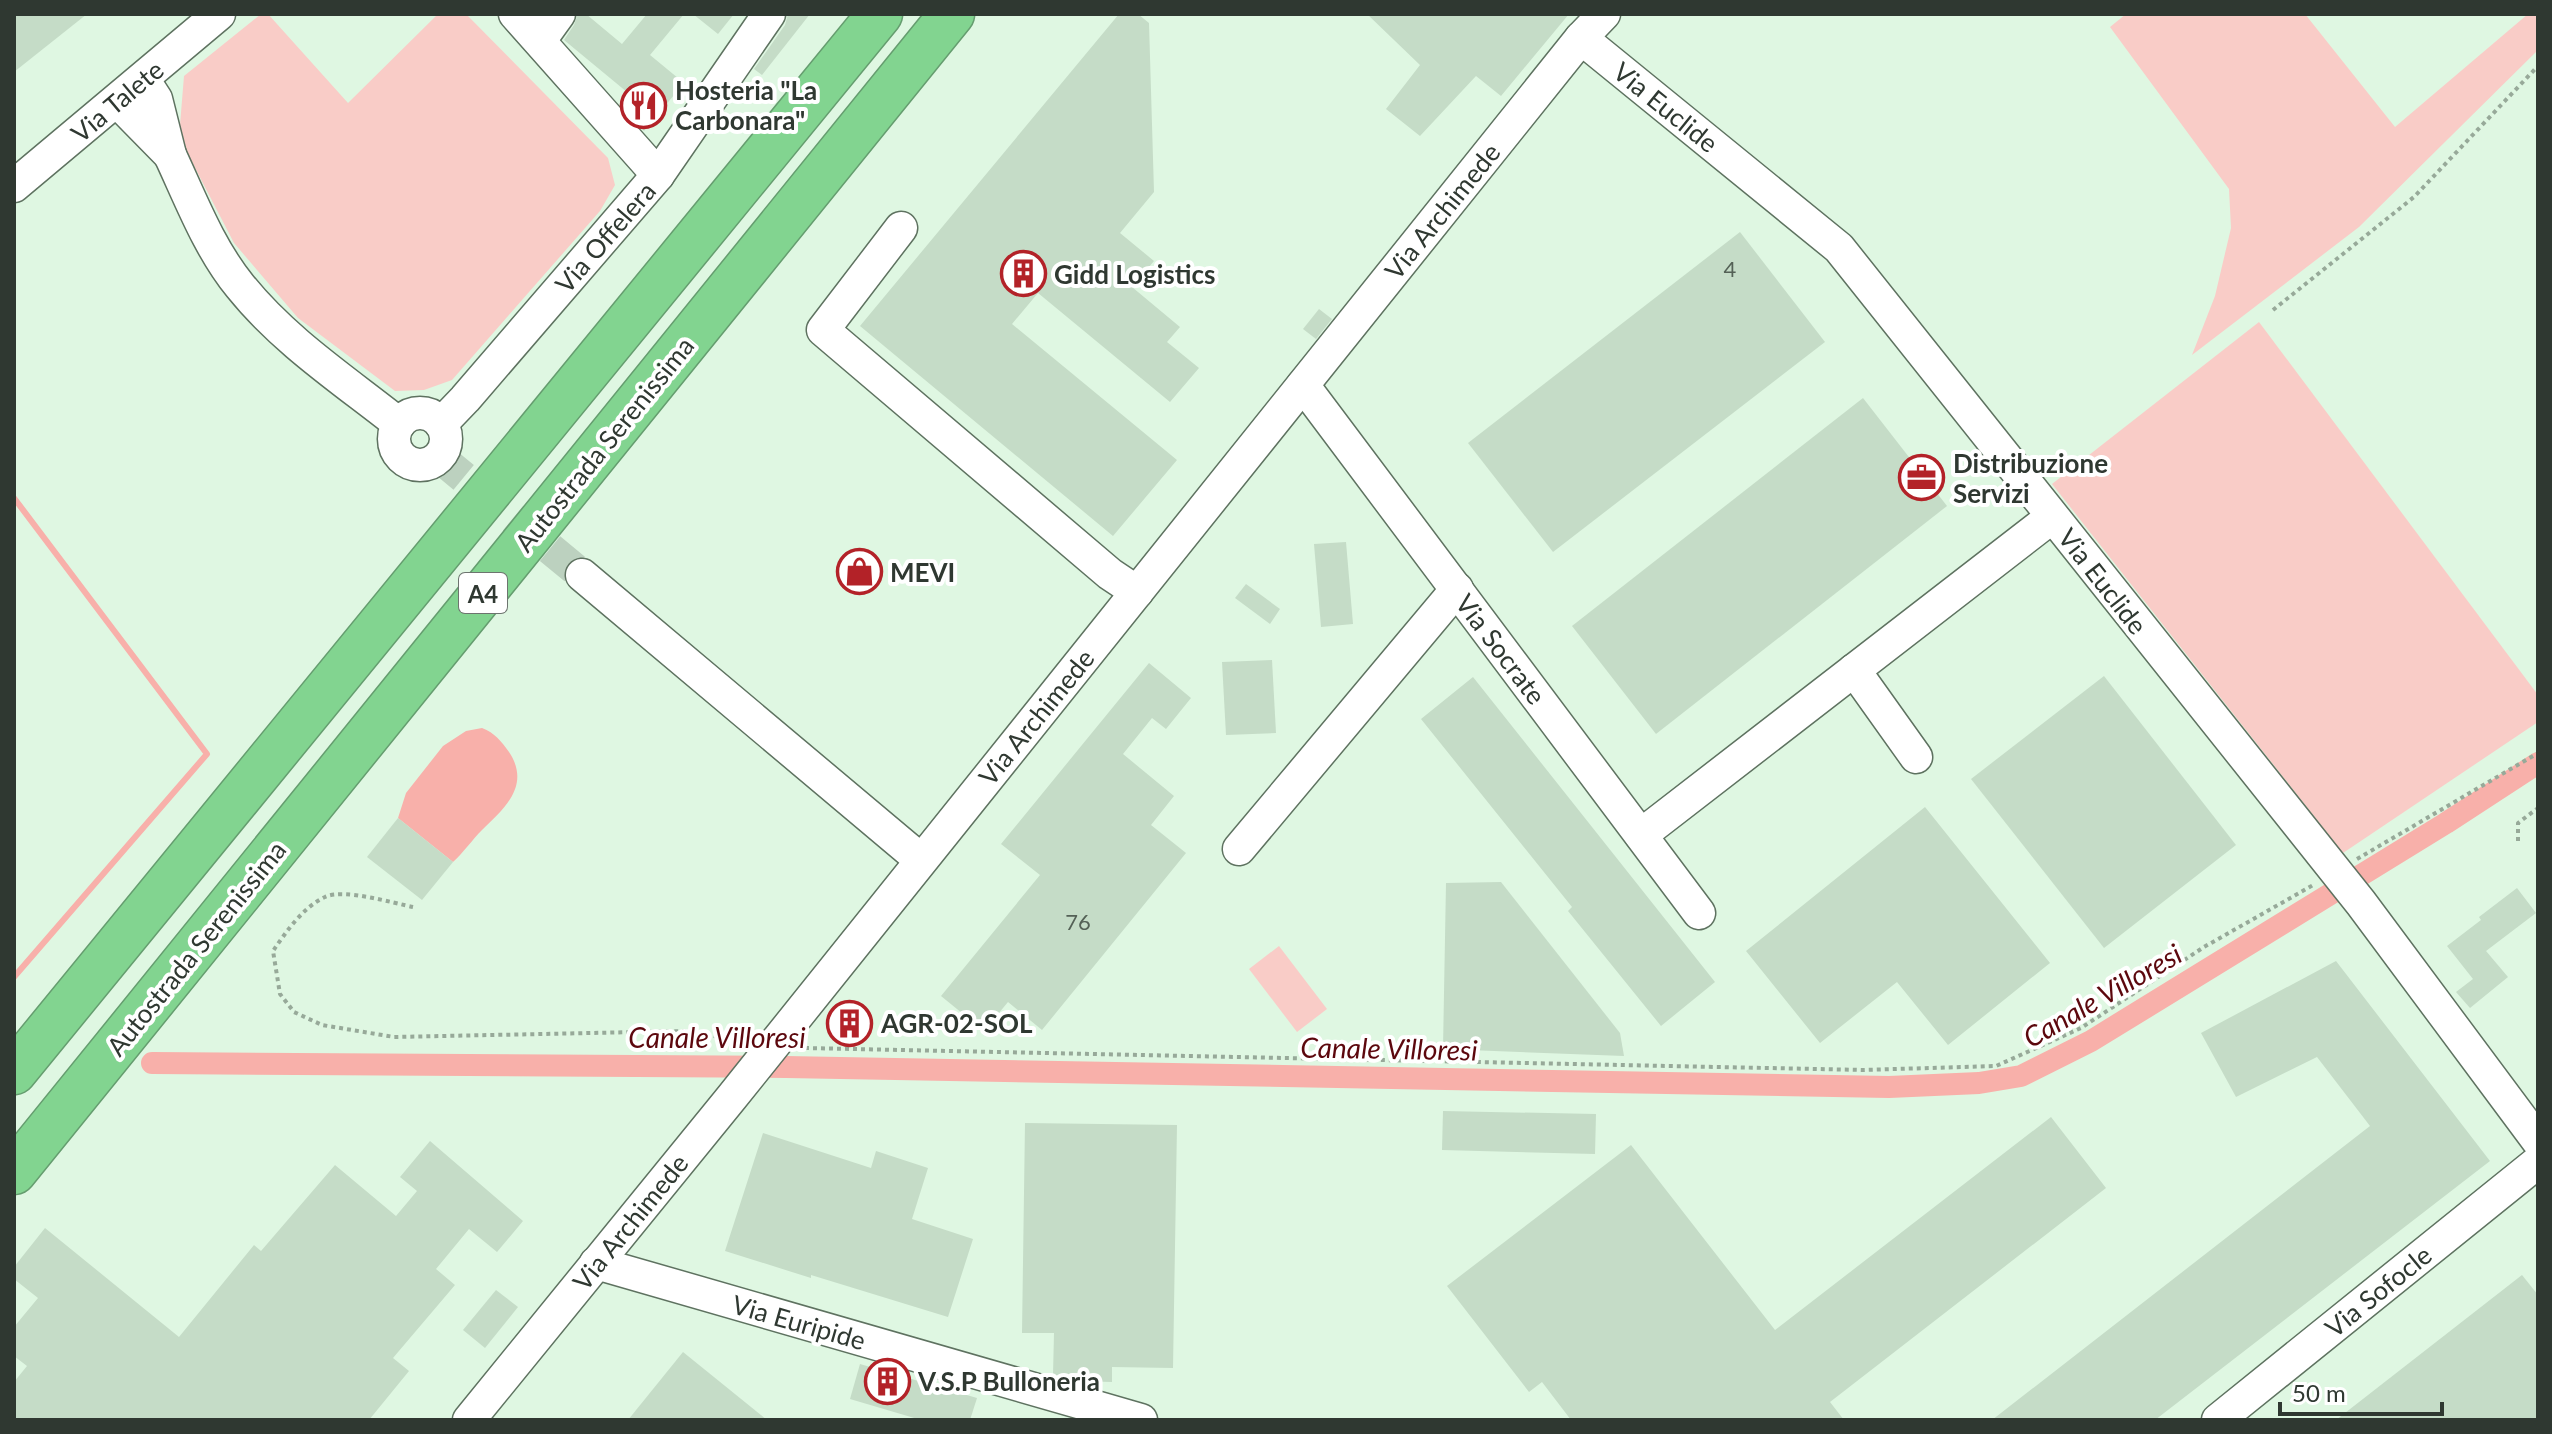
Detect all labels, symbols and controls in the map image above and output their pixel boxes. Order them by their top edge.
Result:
street label: Via Talete [64,53,170,149]
street label: Via Euclide [1607,55,1725,159]
place label: Hosteria "La Carbonara" [675,74,817,136]
restaurant icon: Hosteria "La Carbonara" [620,81,668,129]
street label: Via Archimede [1377,137,1507,285]
street label: Via Offelera [548,175,662,299]
building icon: Gidd Logistics [999,250,1047,298]
house number: 4 [1724,255,1737,282]
place label: Gidd Logistics [1054,258,1215,290]
street label: Autostrada Serenissima [508,330,700,558]
place label: Distribuzione Servizi [1953,447,2108,509]
office icon: Distribuzione Servizi [1898,454,1946,502]
street label: Via Euclide [2052,522,2154,640]
shop icon: MEVI [835,548,883,596]
place label: MEVI [890,556,955,588]
road number: A4 [459,573,507,613]
street label: Via Socrate [1449,588,1553,710]
street label: Via Archimede [971,643,1101,791]
street label: Autostrada Serenissima [100,834,292,1062]
house number: 76 [1065,908,1091,935]
water label: Canale Villoresi [2017,936,2188,1054]
building icon: AGR-02-SOL [826,999,874,1047]
place label: AGR-02-SOL [880,1007,1033,1039]
water label: Canale Villoresi [628,1020,806,1054]
water label: Canale Villoresi [1300,1029,1478,1067]
street label: Via Archimede [565,1148,695,1296]
street label: Via Sofocle [2318,1238,2438,1344]
street label: Via Euripide [729,1288,869,1356]
building icon: V.S.P Bulloneria [863,1357,911,1405]
place label: V.S.P Bulloneria [917,1365,1100,1397]
scale bar [2280,1366,2442,1416]
text: 50 m [2292,1378,2346,1407]

